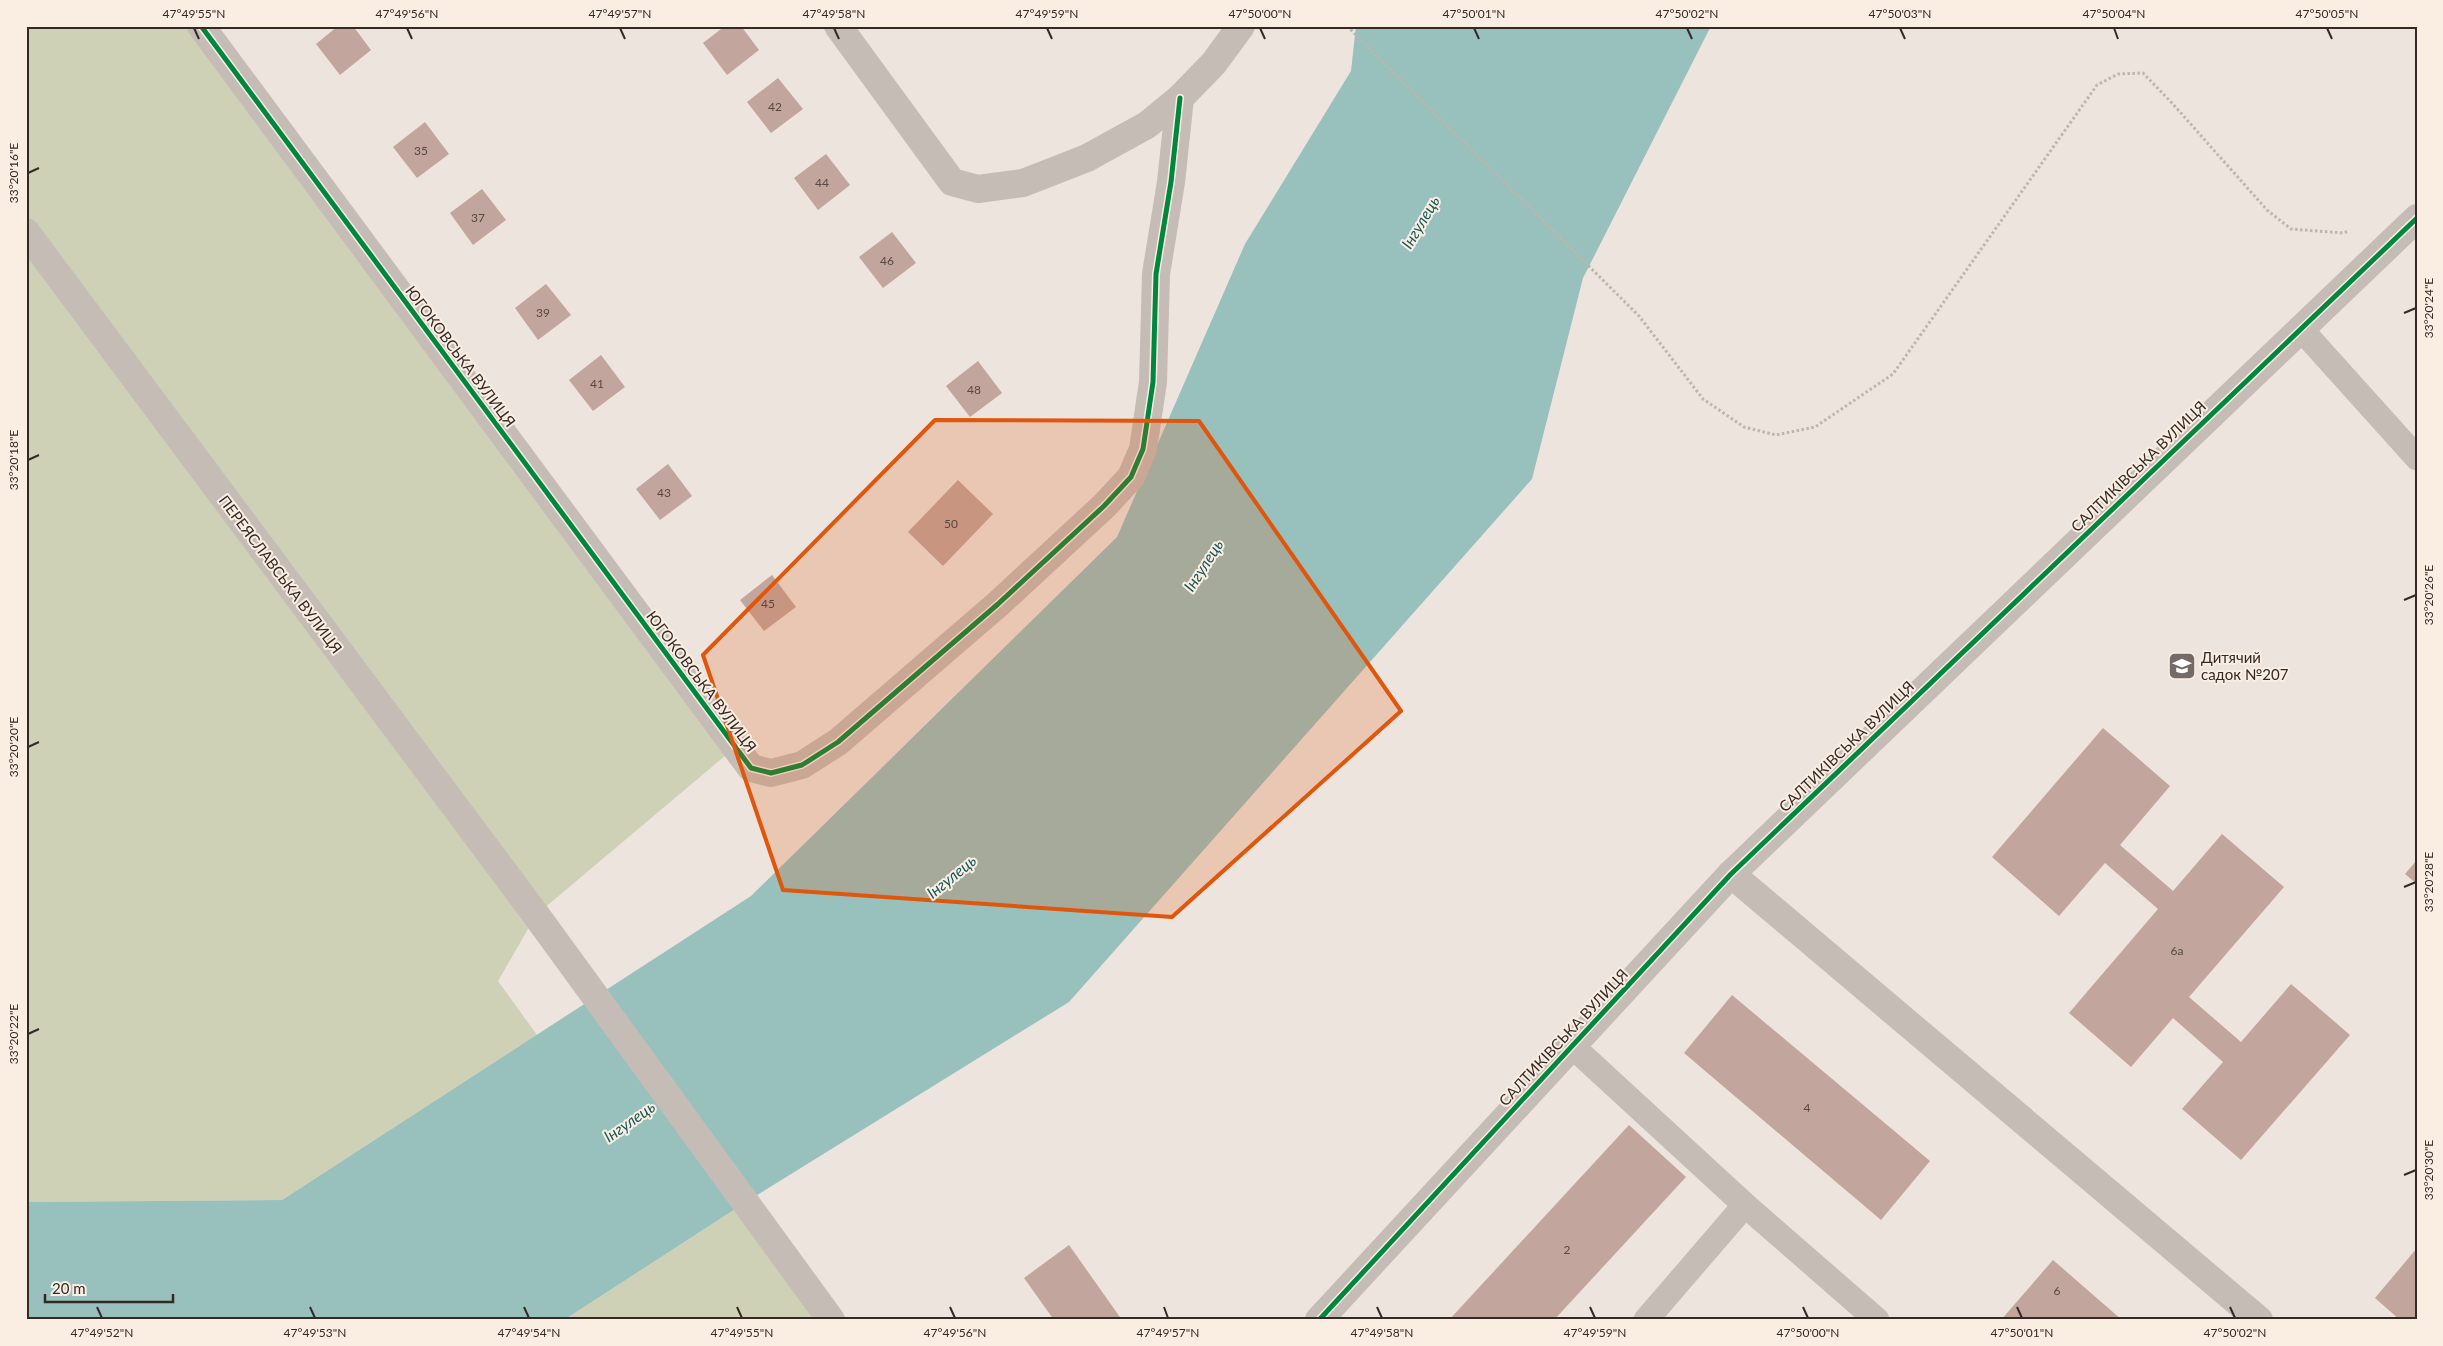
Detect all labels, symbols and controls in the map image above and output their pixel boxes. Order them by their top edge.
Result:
text: 47°49'55"N [163,6,225,21]
text: 47°49'56"N [376,6,438,21]
text: 47°49'57"N [589,6,651,21]
text: 47°49'58"N [803,6,865,21]
text: 47°49'59"N [1016,6,1078,21]
text: 47°50'00"N [1229,6,1291,21]
text: 47°50'01"N [1443,6,1505,21]
text: 47°50'02"N [1656,6,1718,21]
text: 47°50'03"N [1869,6,1931,21]
text: 47°50'04"N [2083,6,2145,21]
text: 47°50'05"N [2296,6,2358,21]
house number: 42 [768,99,782,114]
text: 33°20'16"E [6,143,21,203]
house number: 35 [414,143,428,158]
house number: 44 [815,175,829,190]
water label: Інгулець [1397,192,1443,252]
house number: 37 [471,210,485,225]
house number: 46 [880,253,894,268]
text: 33°20'24"E [2421,278,2436,338]
street label: ЮГОКОВСЬКА ВУЛИЦЯ [402,282,520,430]
house number: 39 [536,305,550,320]
house number: 41 [590,376,604,391]
house number: 48 [967,382,981,397]
street label: САЛТИКІВСЬКА ВУЛИЦЯ [2067,397,2209,535]
text: 33°20'18"E [6,430,21,490]
house number: 43 [657,485,671,500]
street label: ПЕРЕЯСЛАВСЬКА ВУЛИЦЯ [216,491,346,657]
house number: 50 [944,516,958,531]
water label: Інгулець [1179,535,1227,595]
text: 33°20'26"E [2421,565,2436,625]
house number: 45 [761,596,775,611]
street label: ЮГОКОВСЬКА ВУЛИЦЯ [643,607,761,755]
place label: Дитячий садок №207 [2201,648,2289,683]
school or university icon: Дитячий садок №207 [2167,651,2197,681]
street label: САЛТИКІВСЬКА ВУЛИЦЯ [1775,677,1917,815]
text: 33°20'20"E [6,717,21,777]
water label: Інгулець [922,850,980,902]
text: 33°20'28"E [2421,852,2436,912]
house number: 6а [2171,943,2183,958]
street label: САЛТИКІВСЬКА ВУЛИЦЯ [1495,965,1631,1109]
text: 33°20'22"E [6,1004,21,1064]
water label: Інгулець [600,1097,658,1145]
house number: 4 [1804,1100,1811,1115]
text: 33°20'30"E [2421,1140,2436,1200]
house number: 2 [1564,1242,1571,1257]
scale bar [45,1271,172,1303]
text: 20 m [52,1279,86,1297]
house number: 6 [2054,1283,2061,1298]
text: 47°49'52"N [71,1325,133,1340]
text: 47°49'53"N [284,1325,346,1340]
text: 47°49'54"N [498,1325,560,1340]
text: 47°49'55"N [711,1325,773,1340]
text: 47°49'56"N [924,1325,986,1340]
text: 47°49'57"N [1137,1325,1199,1340]
text: 47°49'58"N [1351,1325,1413,1340]
text: 47°49'59"N [1564,1325,1626,1340]
text: 47°50'00"N [1777,1325,1839,1340]
text: 47°50'01"N [1991,1325,2053,1340]
text: 47°50'02"N [2204,1325,2266,1340]

